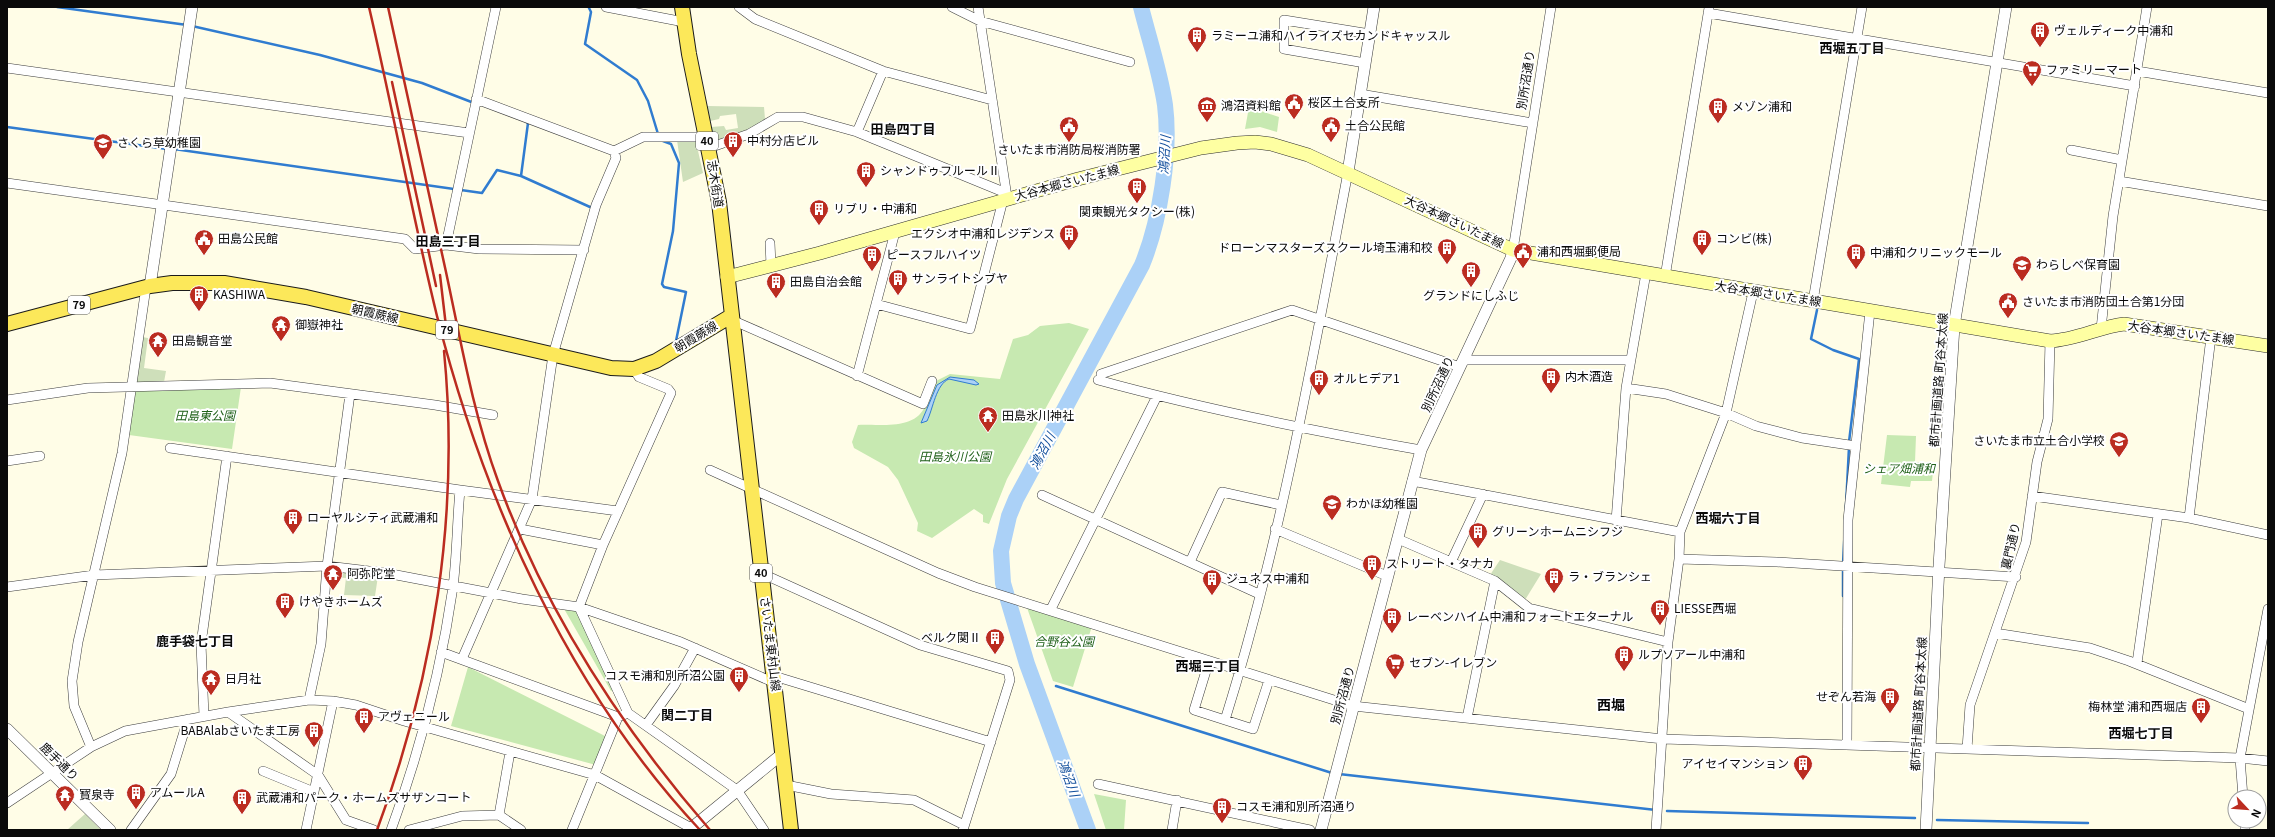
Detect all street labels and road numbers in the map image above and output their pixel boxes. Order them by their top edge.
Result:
street label: 別所沼通り [1511,49,1538,111]
road number: 40 [696,132,718,150]
street label: 志木街道 [704,159,729,209]
street label: 大谷本郷さいたま線 [1012,159,1121,204]
street label: 大谷本郷さいたま線 [1402,190,1507,251]
street label: 大谷本郷さいたま線 [1714,276,1823,309]
road number: 79 [68,296,90,314]
street label: 朝霞蕨線 [350,299,401,326]
street label: 都市計画道路 町谷本太線 [1924,312,1951,448]
street label: 朝霞蕨線 [670,316,720,355]
street label: 大谷本郷さいたま線 [2127,316,2236,347]
road number: 79 [436,321,458,339]
street label: 別所沼通り [1416,353,1457,414]
street label: 裏門通り [1996,520,2023,571]
road number: 40 [750,564,772,582]
street label: さいたま東村山線 [757,595,786,692]
street label: 都市計画道路 町谷本太線 [1905,636,1930,772]
street label: 別所沼通り [1326,663,1358,726]
street label: 鹿手通り [37,738,83,784]

